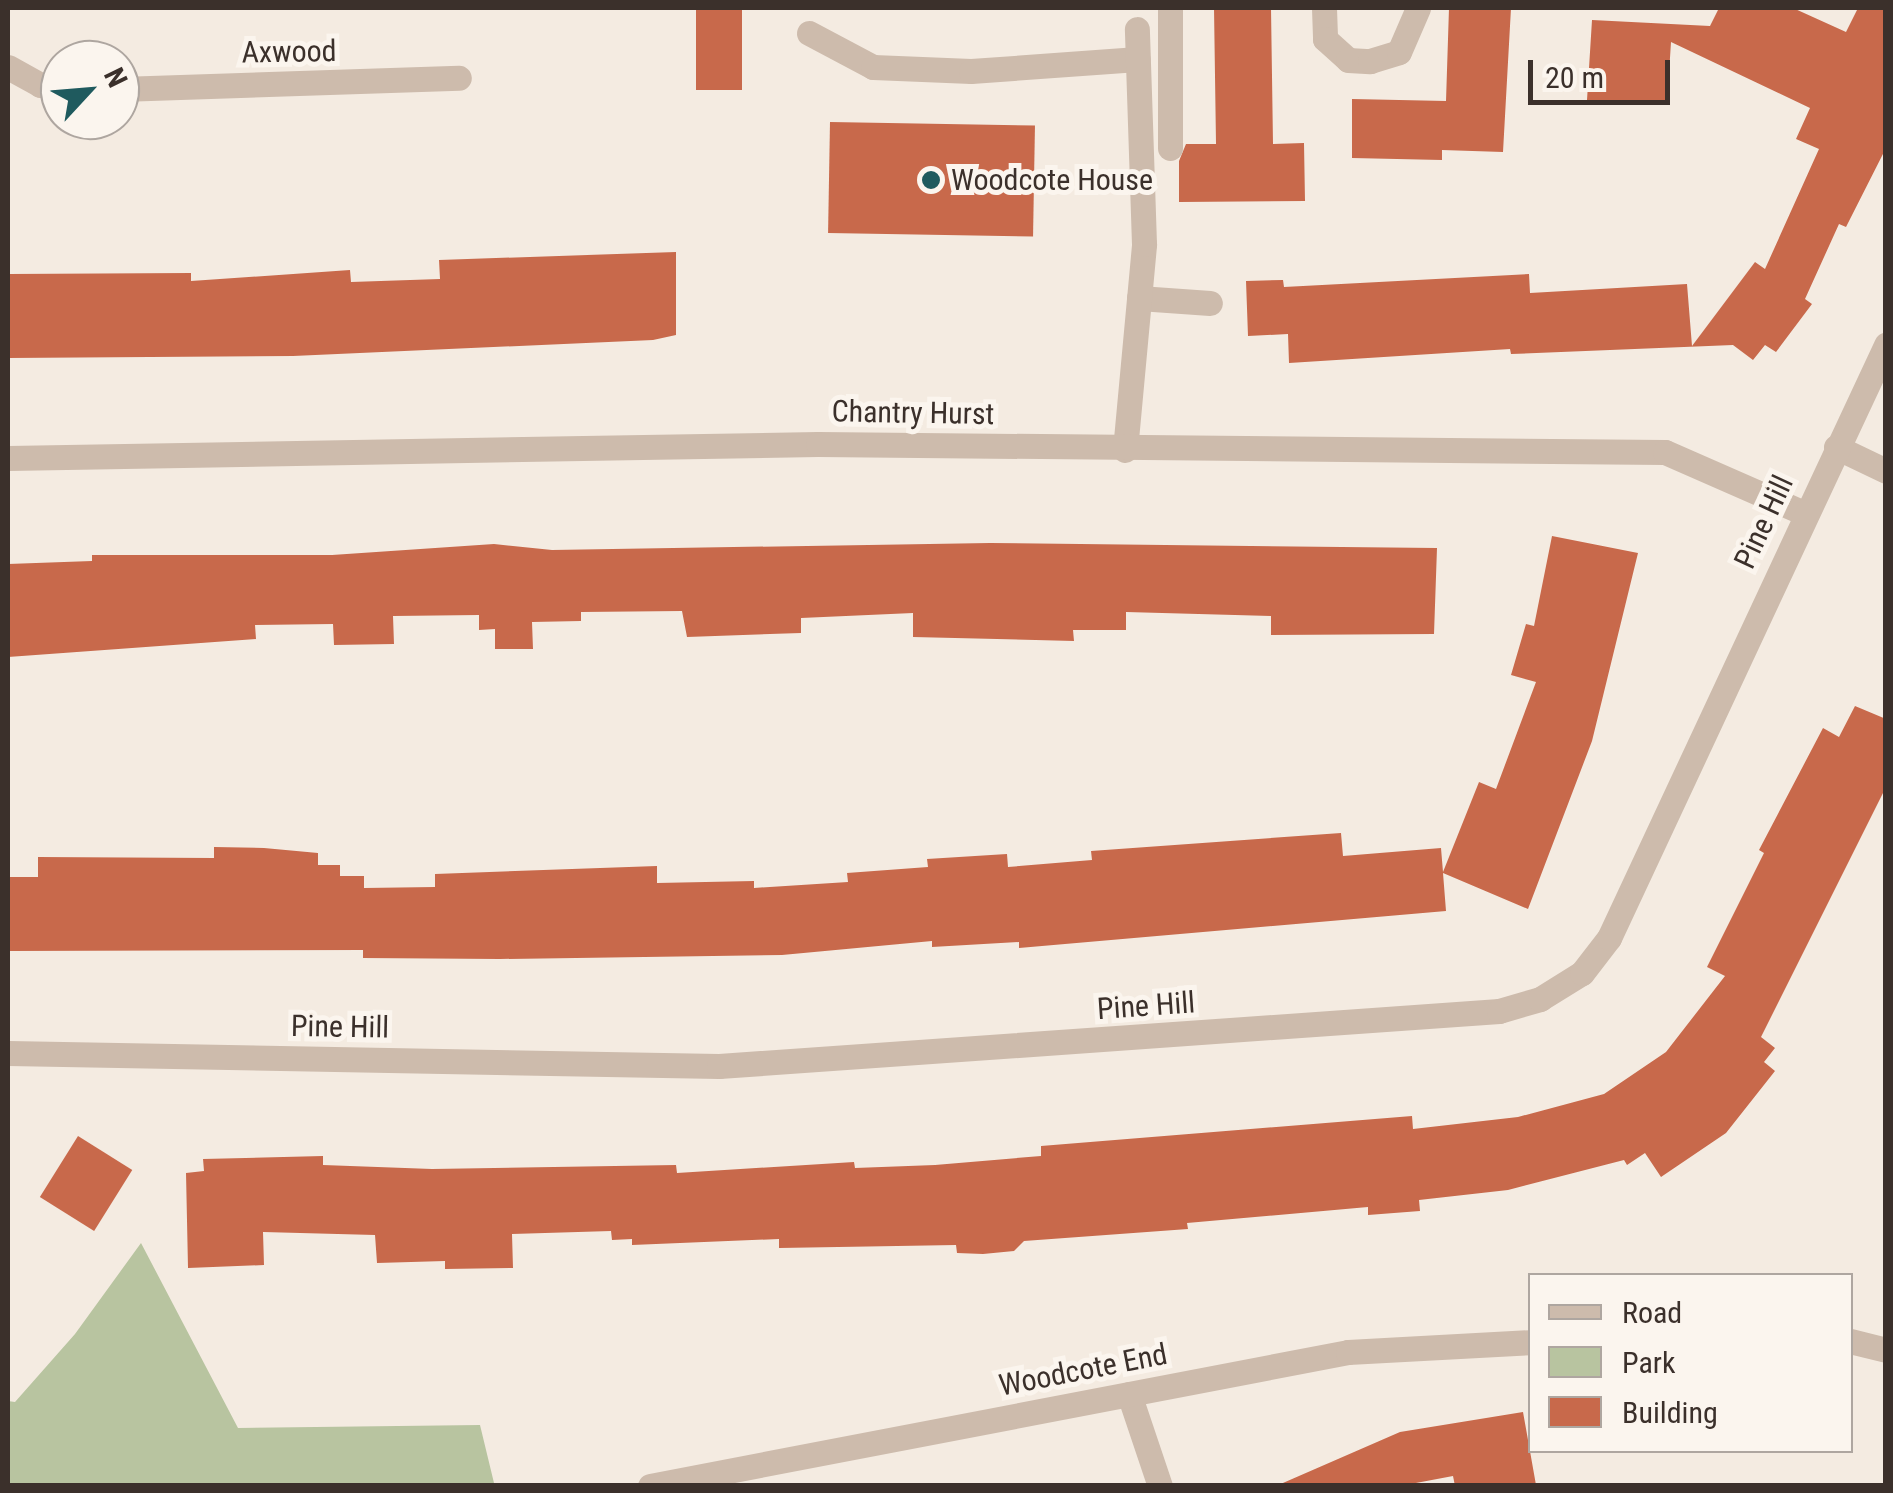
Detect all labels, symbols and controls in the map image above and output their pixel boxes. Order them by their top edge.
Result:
street label: Axwood [241,33,337,71]
north arrow [40,40,140,140]
scale bar [1533,40,1676,102]
text: 20 m [1545,60,1604,95]
text: N [97,63,134,92]
place label: Woodcote House [951,162,1153,198]
marker: Woodcote House [920,169,942,191]
street label: Chantry Hurst [831,394,995,432]
street label: Pine Hill [1727,470,1801,574]
street label: Pine Hill [1096,985,1196,1027]
street label: Pine Hill [291,1008,389,1046]
legend [1528,1273,1853,1453]
text: Road [1622,1295,1682,1330]
street label: Woodcote End [996,1336,1170,1404]
text: Park [1622,1345,1676,1380]
text: Building [1622,1395,1718,1430]

